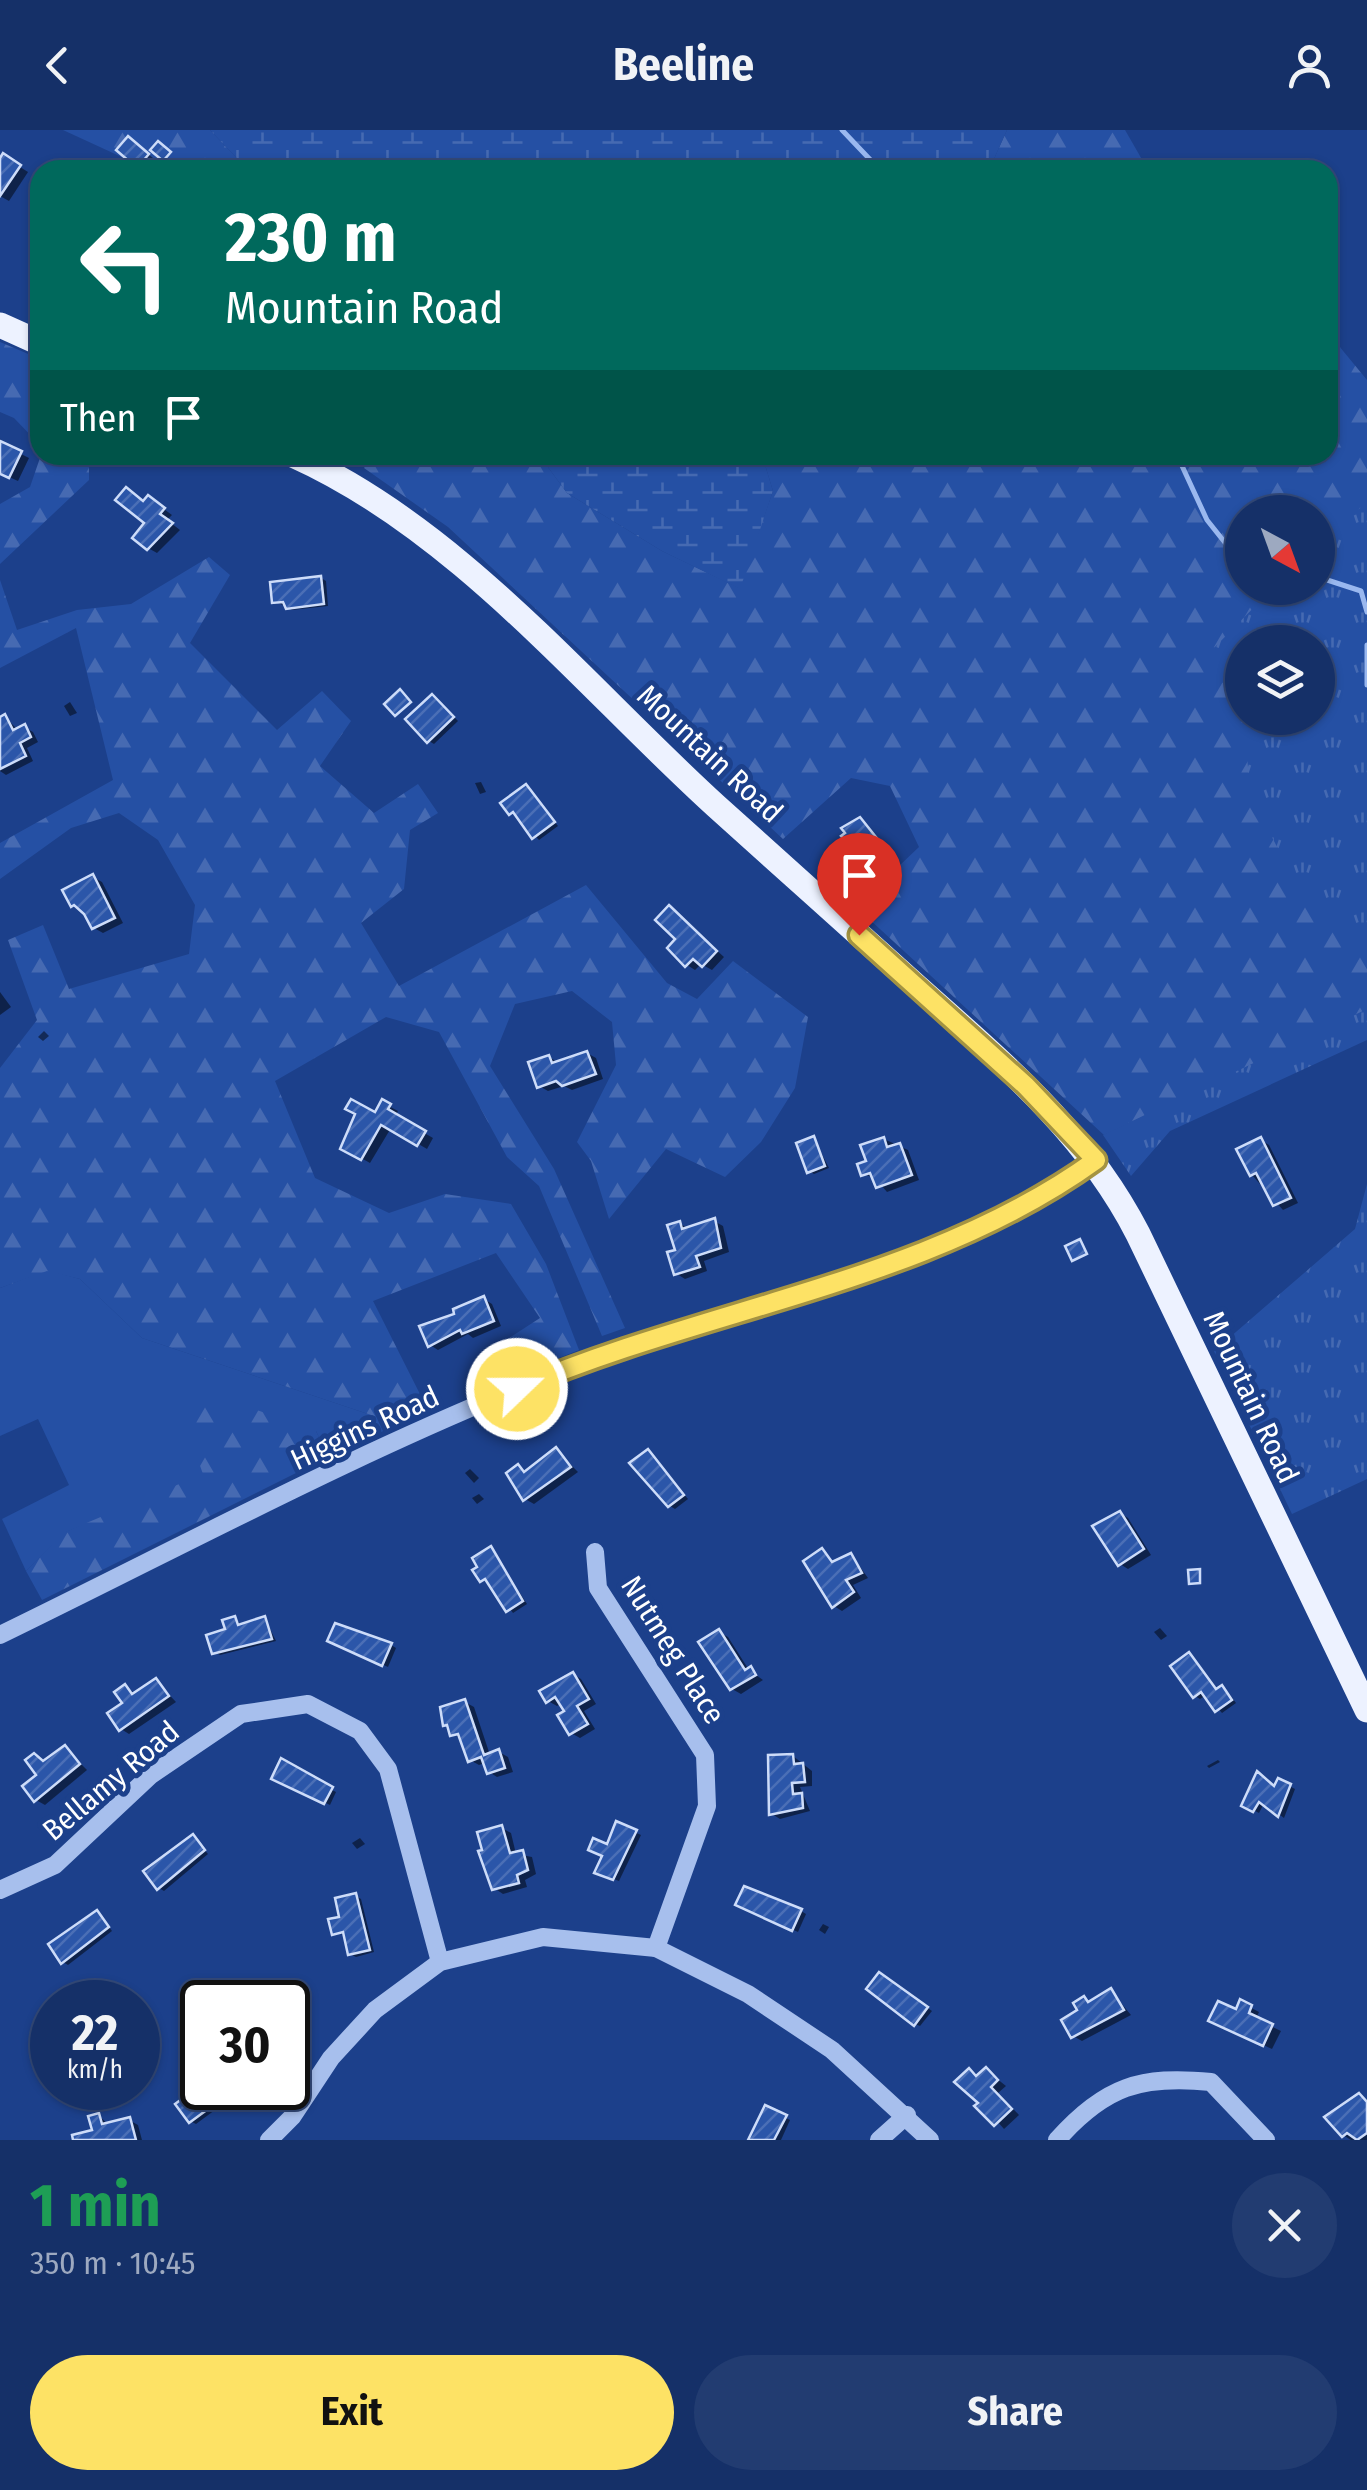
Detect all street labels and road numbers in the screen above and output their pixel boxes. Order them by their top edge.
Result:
street label: Mountain Road [630,678,790,830]
street label: Mountain Road [1195,1305,1307,1489]
street label: Higgins Road [285,1378,445,1478]
street label: Nutmeg Place [613,1569,733,1731]
street label: Bellamy Road [35,1714,187,1848]

